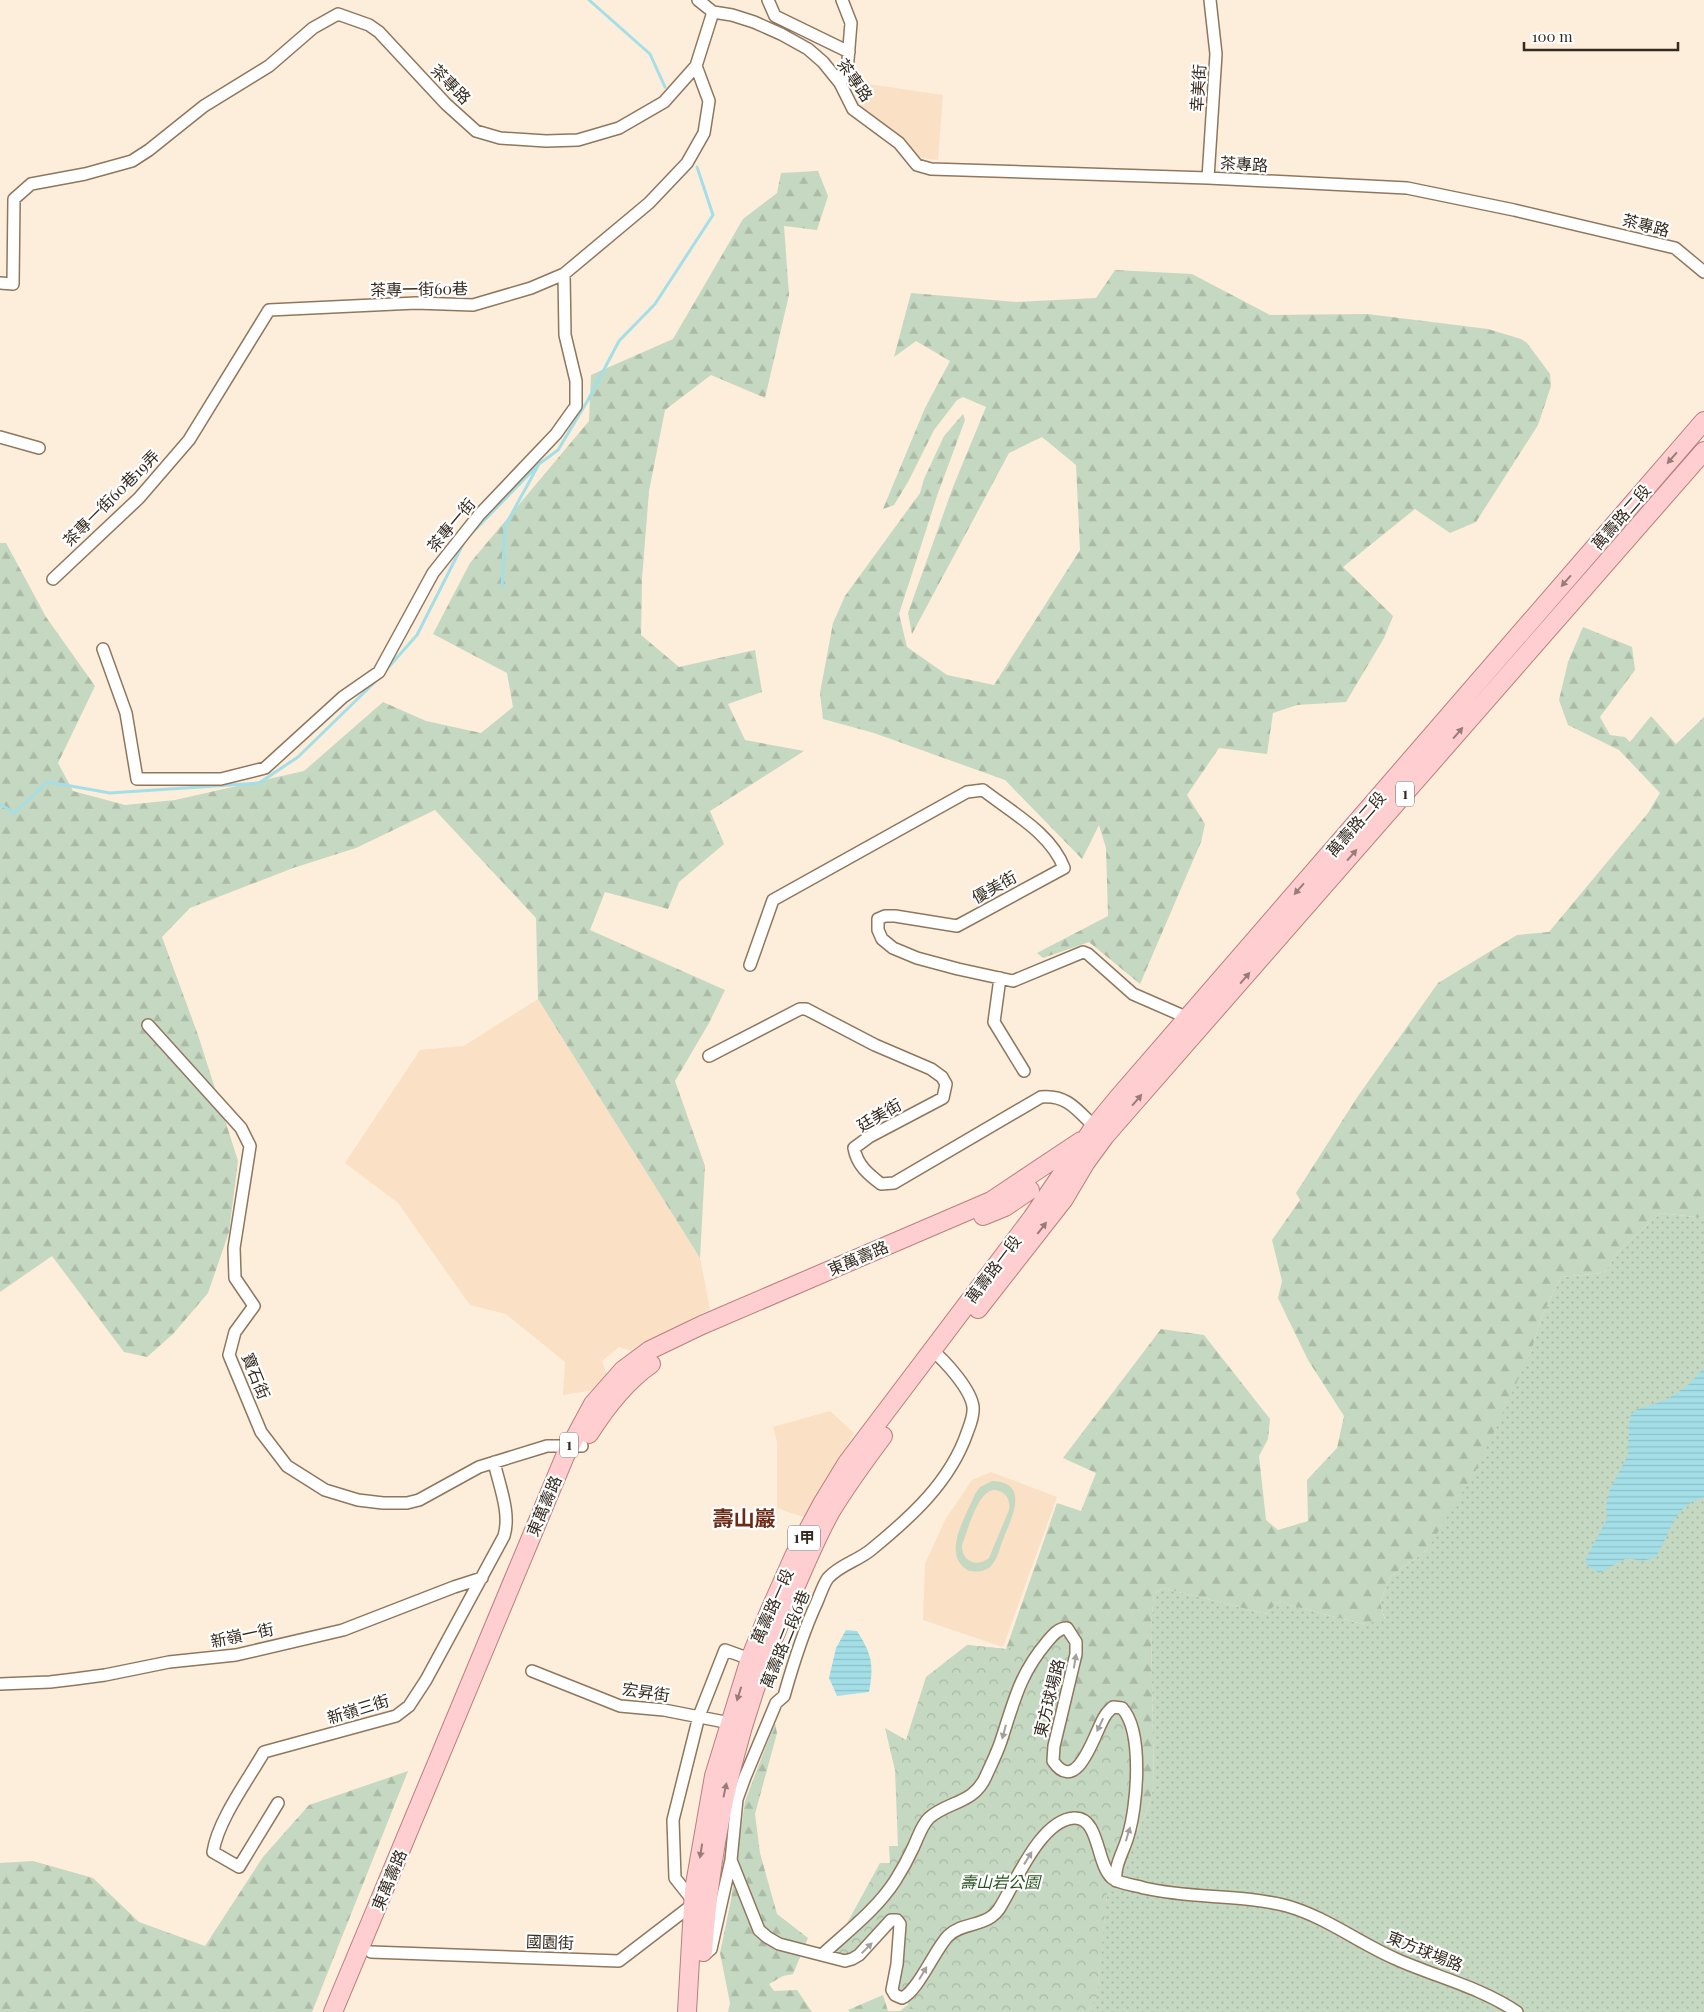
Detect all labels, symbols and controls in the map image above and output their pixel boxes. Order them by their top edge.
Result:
scale bar [1524,20,1678,52]
text: 100 m [1532,26,1573,46]
street label: 茶專路 [833,54,878,105]
street label: 茶專路 [427,59,476,108]
street label: 幸美街 [1185,63,1210,113]
street label: 茶專路 [1220,152,1269,175]
street label: 茶專路 [1620,209,1672,241]
street label: 茶專一街60巷 [370,277,468,300]
street label: 茶專一街60巷19弄 [58,445,163,550]
one-way arrow [1666,451,1678,463]
street label: 萬壽路二段 [1586,480,1655,554]
street label: 茶專一街 [422,493,479,556]
one-way arrow [1560,574,1572,586]
one-way arrow [1453,726,1464,739]
road number: 1 [1396,782,1414,806]
street label: 萬壽路二段 [1321,787,1390,861]
one-way arrow [1346,849,1357,862]
street label: 優美街 [968,866,1020,907]
one-way arrow [1294,882,1305,895]
one-way arrow [1239,971,1250,984]
street label: 廷美街 [853,1093,905,1136]
one-way arrow [1132,1093,1143,1106]
one-way arrow [1036,1222,1047,1235]
street label: 萬壽路一段 [960,1230,1025,1307]
street label: 東萬壽路 [824,1235,891,1280]
street label: 寶石街 [238,1350,275,1402]
road number: 1 [560,1432,578,1458]
street label: 東萬壽路 [521,1472,566,1539]
district label: 壽山巖 [713,1503,776,1531]
road number: 1甲 [788,1526,820,1550]
street label: 萬壽路一段 [746,1565,797,1647]
street label: 萬壽路二段6巷 [755,1587,814,1691]
street label: 新嶺一街 [208,1618,275,1651]
one-way arrow [1071,1653,1079,1669]
street label: 東方球場路 [1029,1657,1068,1739]
street label: 宏昇街 [621,1678,671,1705]
one-way arrow [735,1687,743,1702]
street label: 新嶺三街 [324,1689,392,1728]
one-way arrow [1096,1718,1104,1732]
one-way arrow [1000,1724,1008,1739]
one-way arrow [721,1783,729,1798]
one-way arrow [1125,1827,1133,1842]
one-way arrow [696,1844,704,1860]
street label: 東萬壽路 [366,1846,411,1913]
one-way arrow [1024,1851,1033,1865]
park label: 壽山岩公園 [960,1871,1042,1892]
street label: 東方球場路 [1384,1926,1466,1975]
street label: 國園街 [526,1930,574,1953]
one-way arrow [860,1942,872,1954]
one-way arrow [918,1967,927,1980]

